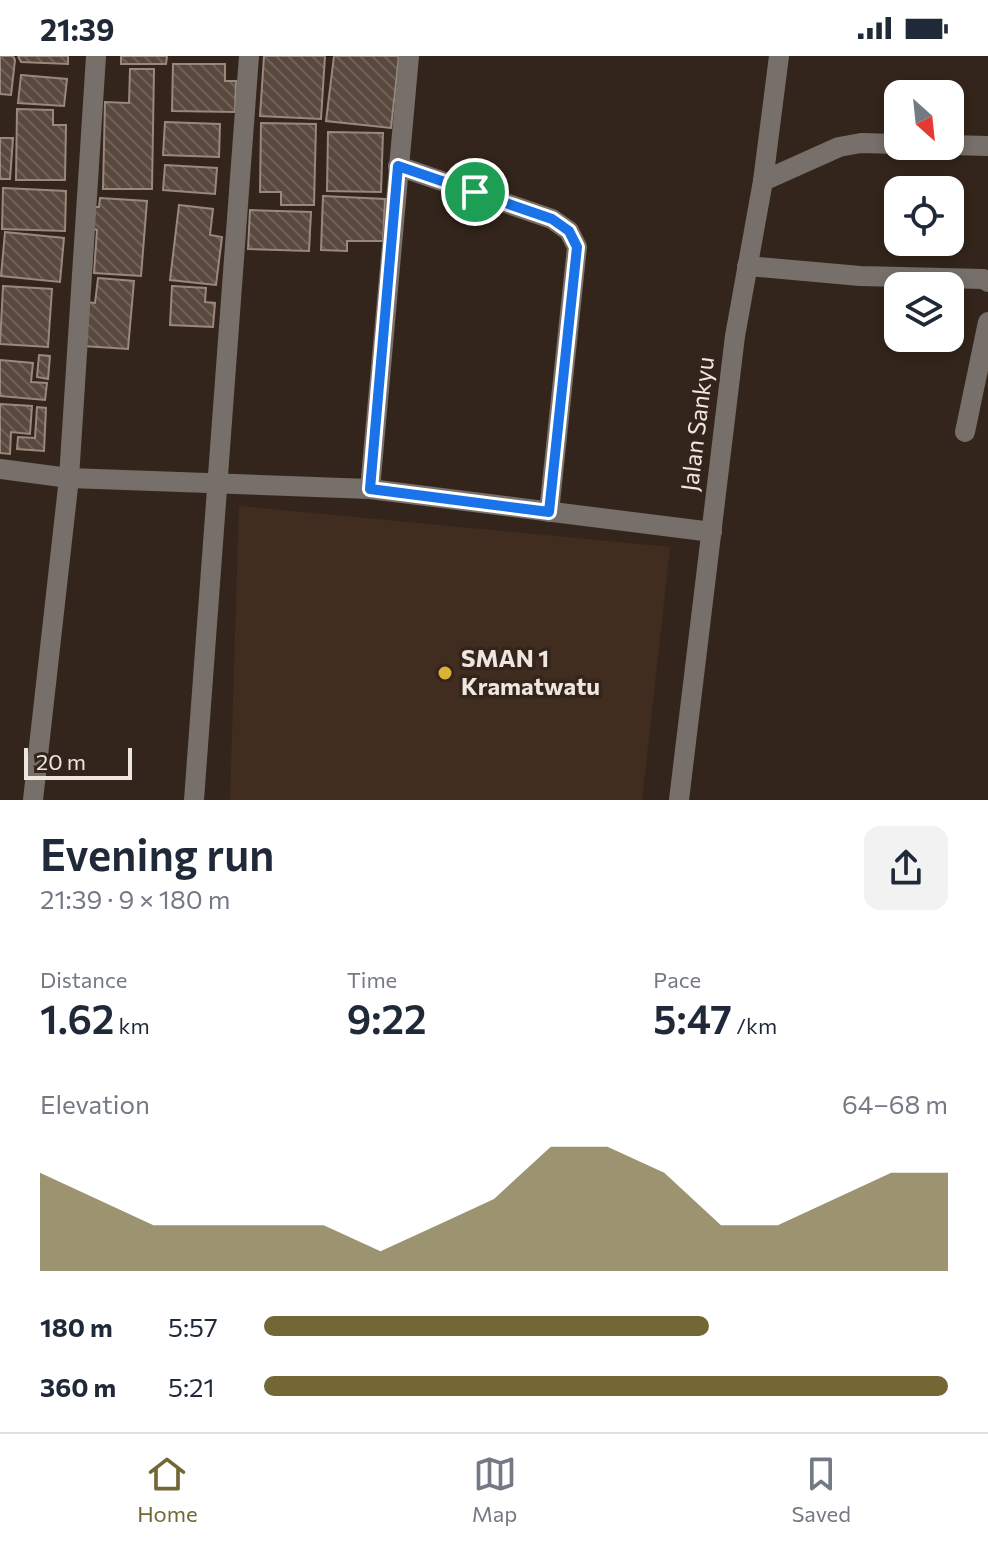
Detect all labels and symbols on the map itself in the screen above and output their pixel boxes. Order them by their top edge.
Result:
north arrow [884,80,964,160]
pin [441,158,509,226]
street label: Jalan Sankyu [674,355,719,493]
place label: SMAN 1 Kramatwatu [461,643,600,700]
marker: SMAN 1 Kramatwatu [436,664,454,682]
scale bar [24,744,132,780]

